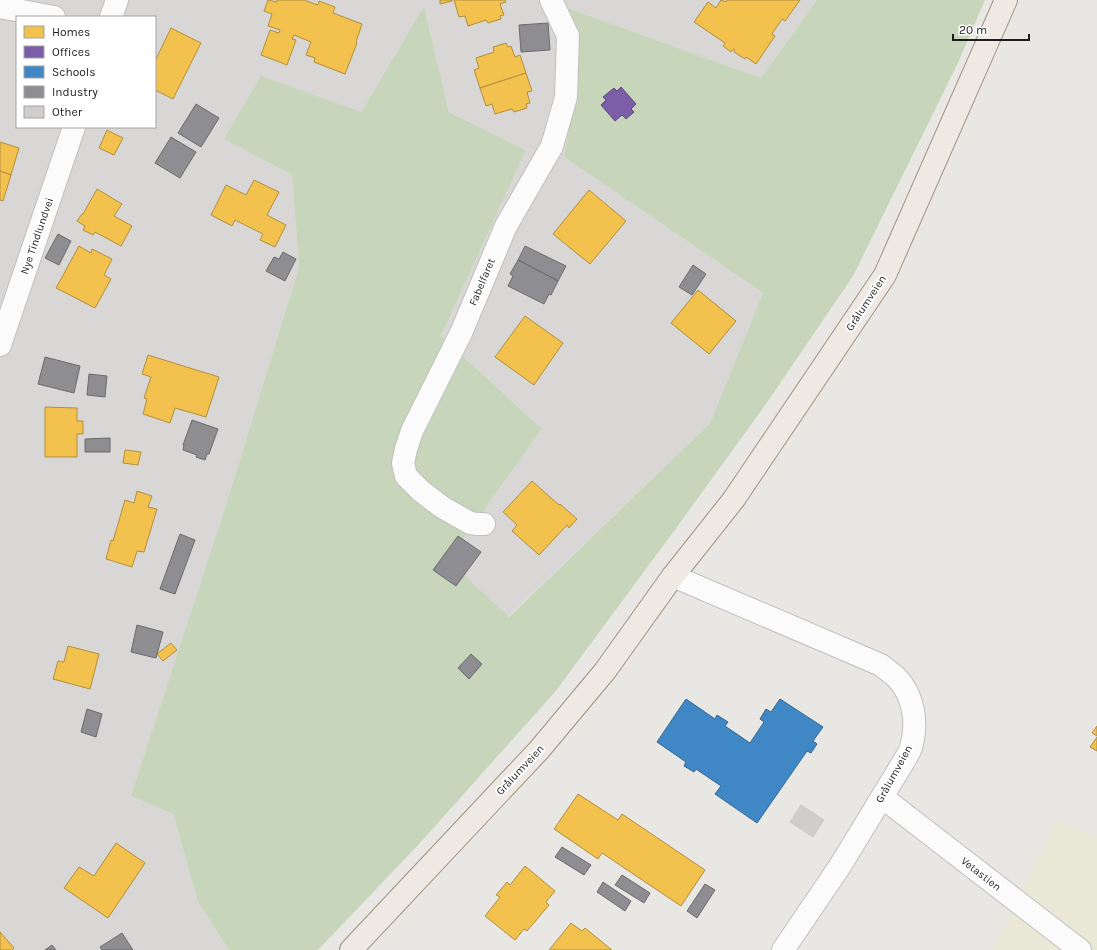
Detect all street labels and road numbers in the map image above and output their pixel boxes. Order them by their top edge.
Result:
street label: Nye Tindlundvei [18,196,56,276]
street label: Fabelfaret [466,256,498,308]
street label: Grålumveien [843,273,889,333]
street label: Grålumveien [493,742,547,798]
street label: Grålumveien [873,743,915,805]
street label: Vetastien [958,854,1004,894]

